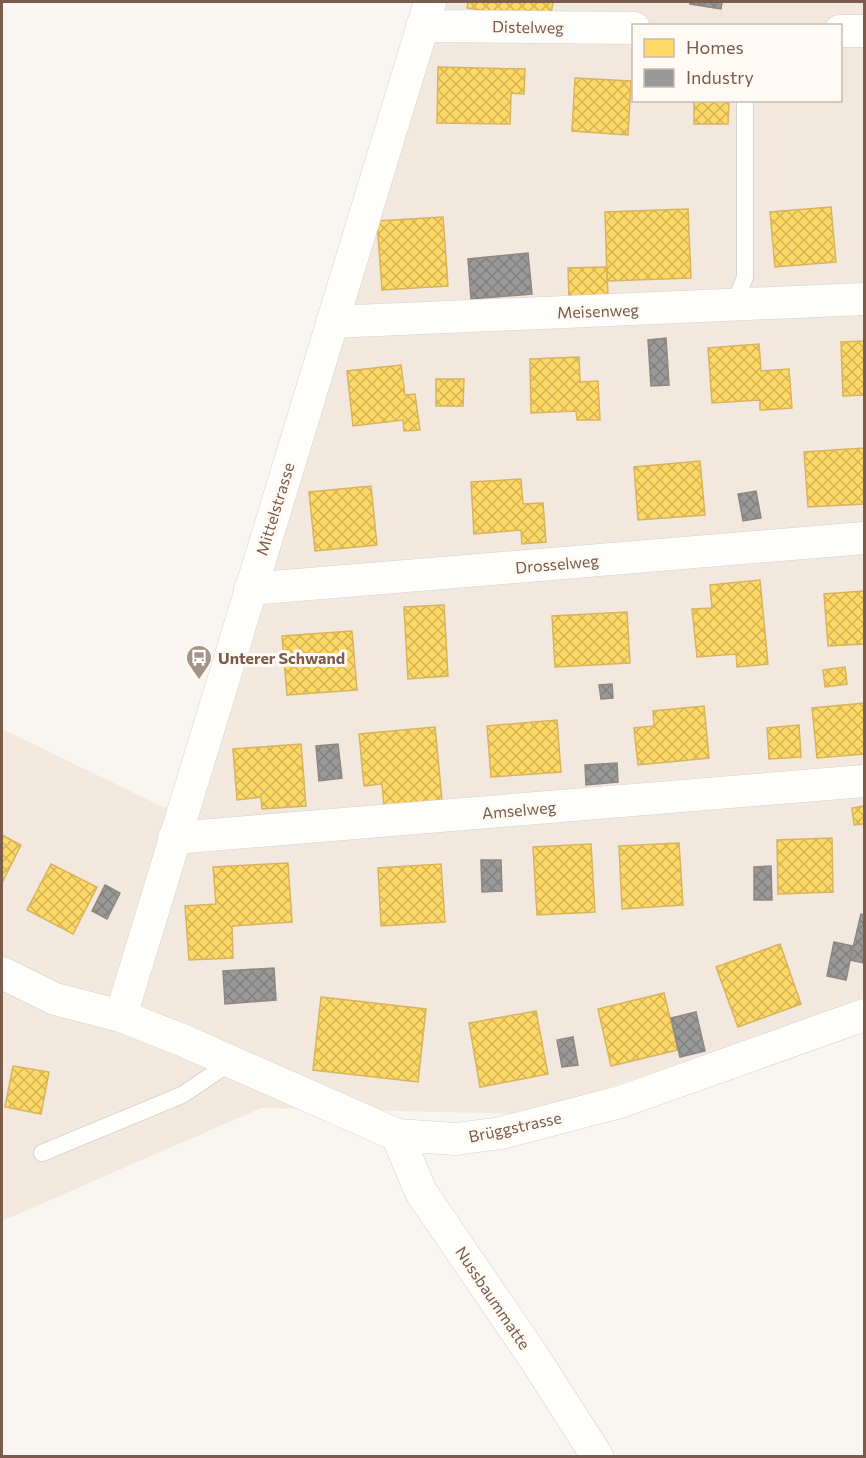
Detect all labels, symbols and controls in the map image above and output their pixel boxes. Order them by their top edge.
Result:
street label: Distelweg [492,16,564,37]
legend [632,24,842,102]
text: Homes [686,36,744,58]
text: Industry [686,66,754,88]
street label: Meisenweg [557,300,640,321]
street label: Mittelstrasse [251,460,298,558]
street label: Drosselweg [514,550,600,577]
bus stop icon: Unterer Schwand [184,643,214,681]
place label: Unterer Schwand [218,648,345,667]
street label: Amselweg [481,797,557,822]
street label: Brüggstrasse [467,1107,563,1146]
street label: Nussbaummatte [452,1243,535,1353]

